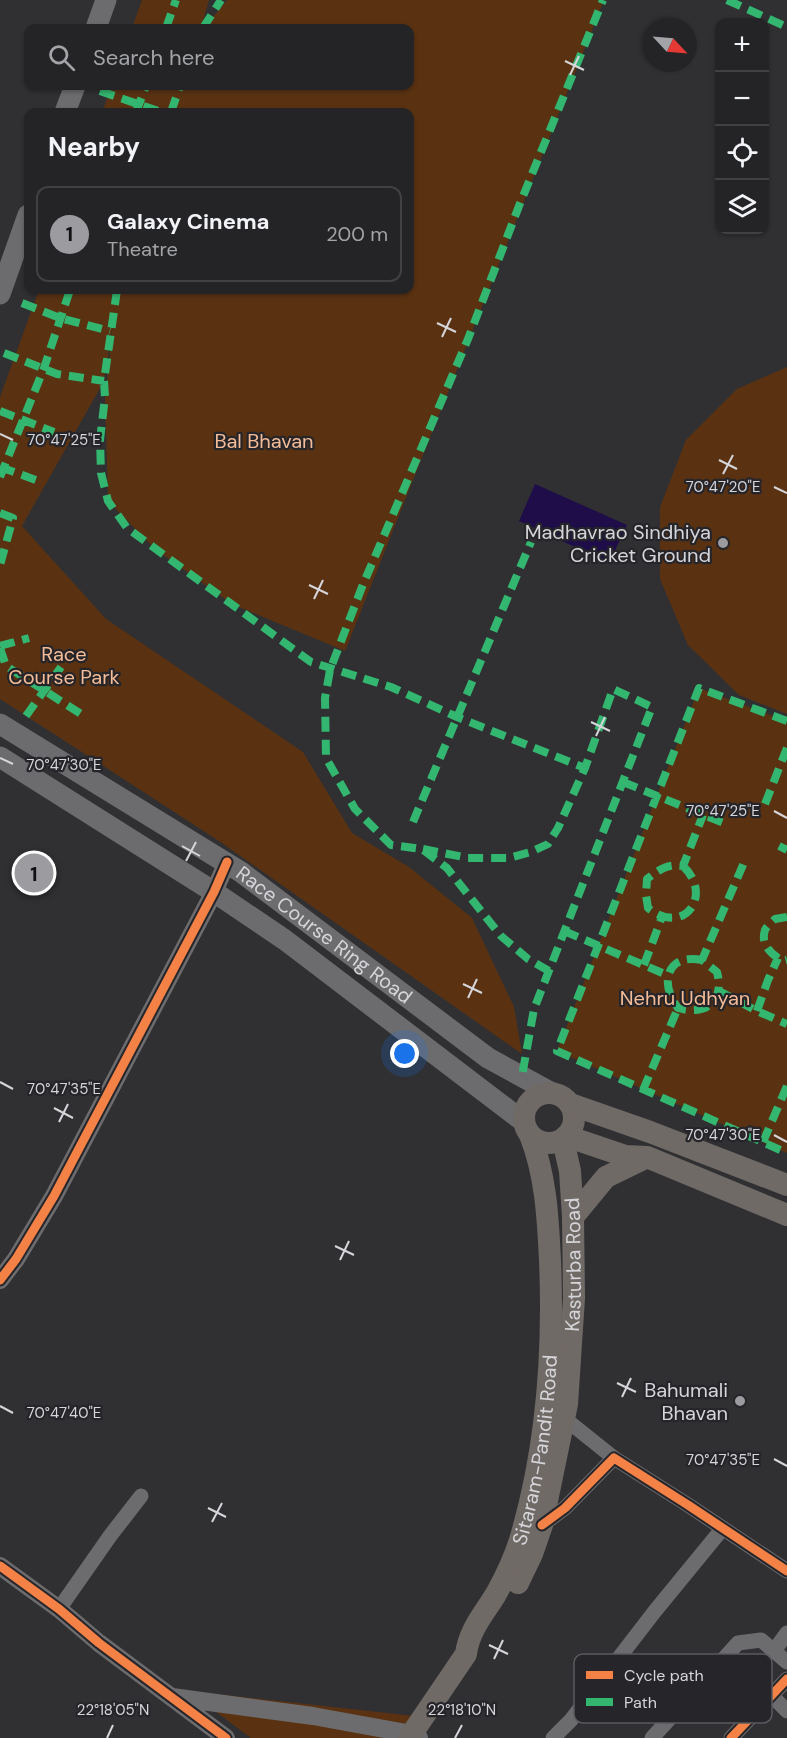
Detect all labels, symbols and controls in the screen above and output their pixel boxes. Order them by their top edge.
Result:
north arrow [643,18,697,72]
map controls [715,18,769,234]
button: + [715,18,769,72]
search box [24,24,414,90]
icon: search [45,41,78,74]
text: Search here [93,43,214,72]
button: − [715,72,769,126]
button: locate [715,126,769,180]
text: Nearby [48,130,140,164]
button: layers [715,180,769,234]
text: Galaxy Cinema [107,207,269,236]
text: 1 [66,221,73,247]
text: 200 m [326,221,388,247]
text: Theatre [107,236,178,262]
park label: Bal Bhavan [214,428,314,454]
text: 70°47'25"E [27,430,101,450]
text: 70°47'20"E [686,477,760,497]
place label: Madhavrao Sindhiya Cricket Ground [525,519,711,568]
marker: Madhavrao Sindhiya Cricket Ground [716,536,730,550]
park label: Race Course Park [8,641,120,690]
text: 70°47'30"E [26,755,102,775]
text: 70°47'25"E [686,801,760,821]
pin: 1 [15,850,54,896]
street label: Race Course Ring Road [231,860,417,1009]
park label: Nehru Udhyan [620,985,750,1011]
your location [390,1039,419,1068]
text: 70°47'35"E [27,1079,101,1099]
text: 70°47'30"E [685,1125,761,1145]
street label: Kasturba Road [559,1197,587,1332]
street label: Sitaram-Pandit Road [506,1354,563,1548]
place label: Bahumali Bhavan [644,1377,728,1426]
marker: Bahumali Bhavan [733,1394,747,1408]
text: 70°47'40"E [27,1403,101,1423]
text: 70°47'35"E [686,1450,760,1470]
legend [574,1654,772,1723]
text: Cycle path [624,1665,704,1686]
text: Path [624,1692,657,1713]
text: 22°18'05"N [77,1700,149,1720]
text: 22°18'10"N [428,1700,496,1720]

